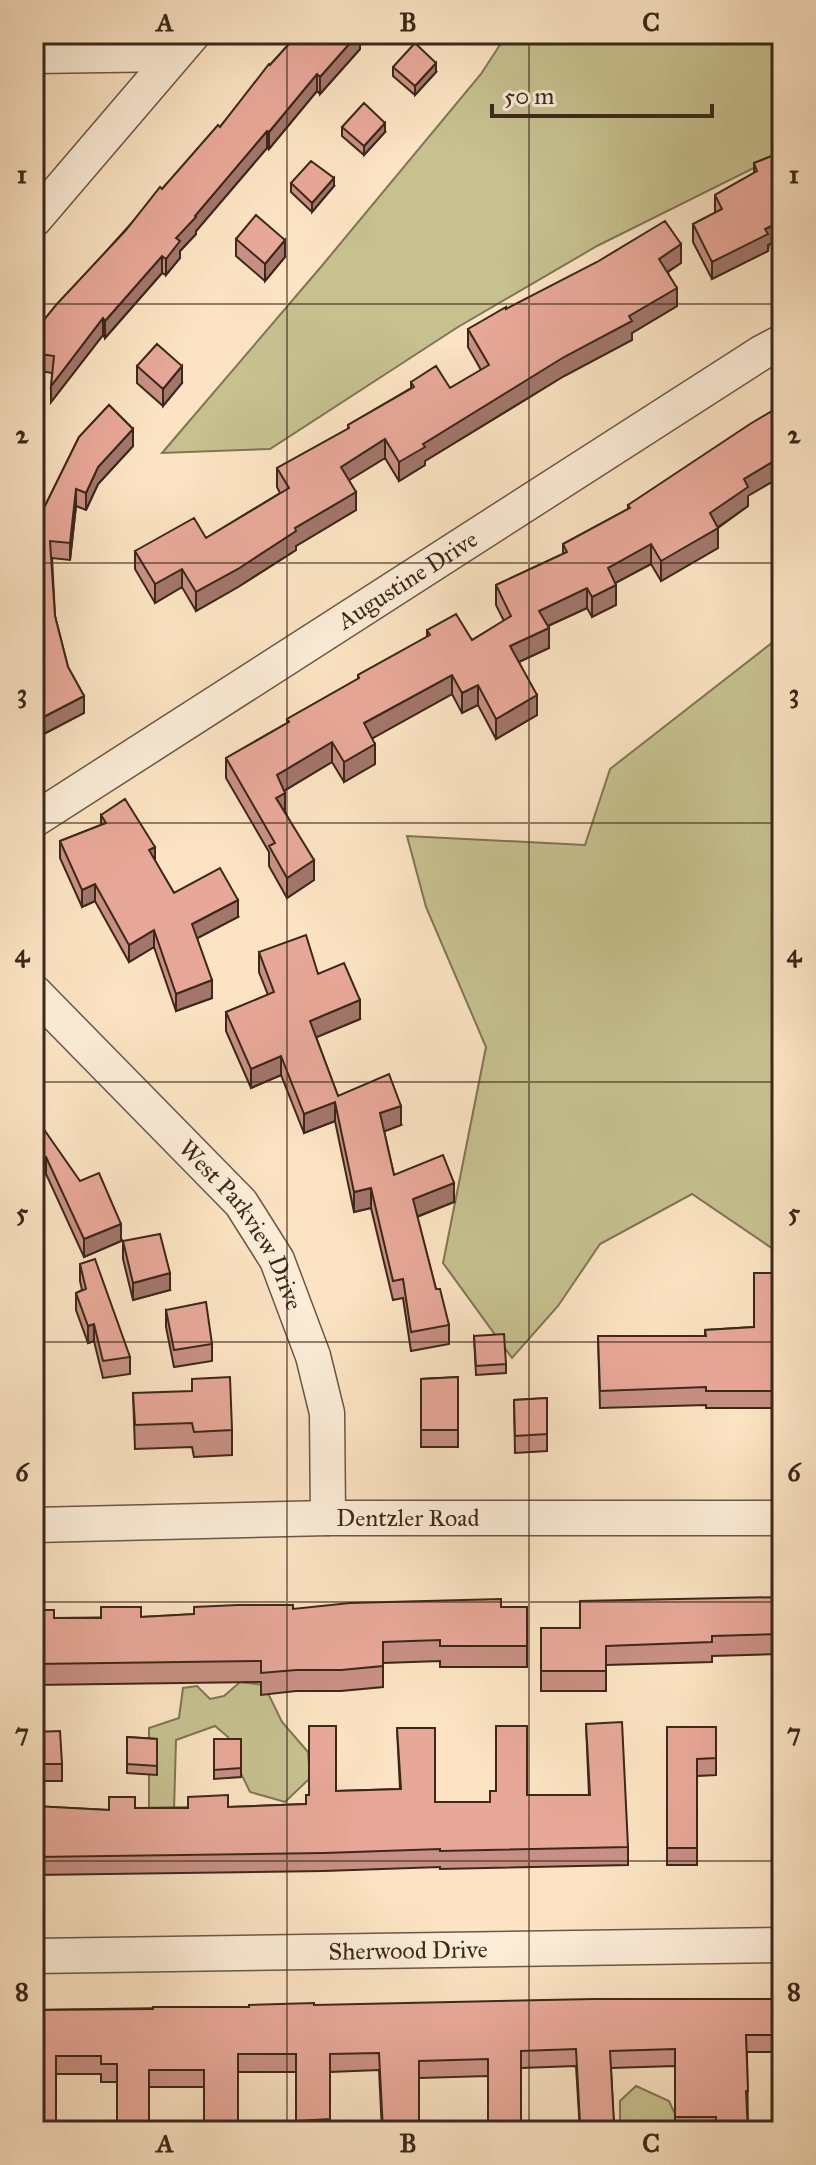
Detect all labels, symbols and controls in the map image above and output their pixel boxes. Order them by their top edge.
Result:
text: A [154,6,174,38]
text: B [399,6,417,38]
text: C [642,6,660,38]
scale bar [492,68,712,118]
text: 50 m [504,81,554,111]
text: 1 [17,158,27,190]
text: 1 [789,158,799,190]
text: 2 [16,418,30,450]
text: 2 [788,418,802,450]
street label: Augustine Drive [331,524,483,637]
text: 3 [17,677,27,709]
text: 3 [789,677,799,709]
text: 4 [15,937,31,969]
text: 4 [787,937,803,969]
street label: West Parkview Drive [172,1133,309,1314]
text: 5 [16,1196,29,1228]
text: 5 [788,1196,801,1228]
text: 6 [15,1456,30,1488]
text: 6 [787,1456,802,1488]
street label: Dentzler Road [336,1503,480,1533]
text: 7 [15,1716,29,1748]
text: 7 [787,1716,801,1748]
street label: Sherwood Drive [328,1934,488,1967]
text: 8 [15,1975,29,2007]
text: 8 [787,1975,801,2007]
text: A [154,2127,174,2159]
text: B [399,2127,417,2159]
text: C [642,2127,660,2159]

